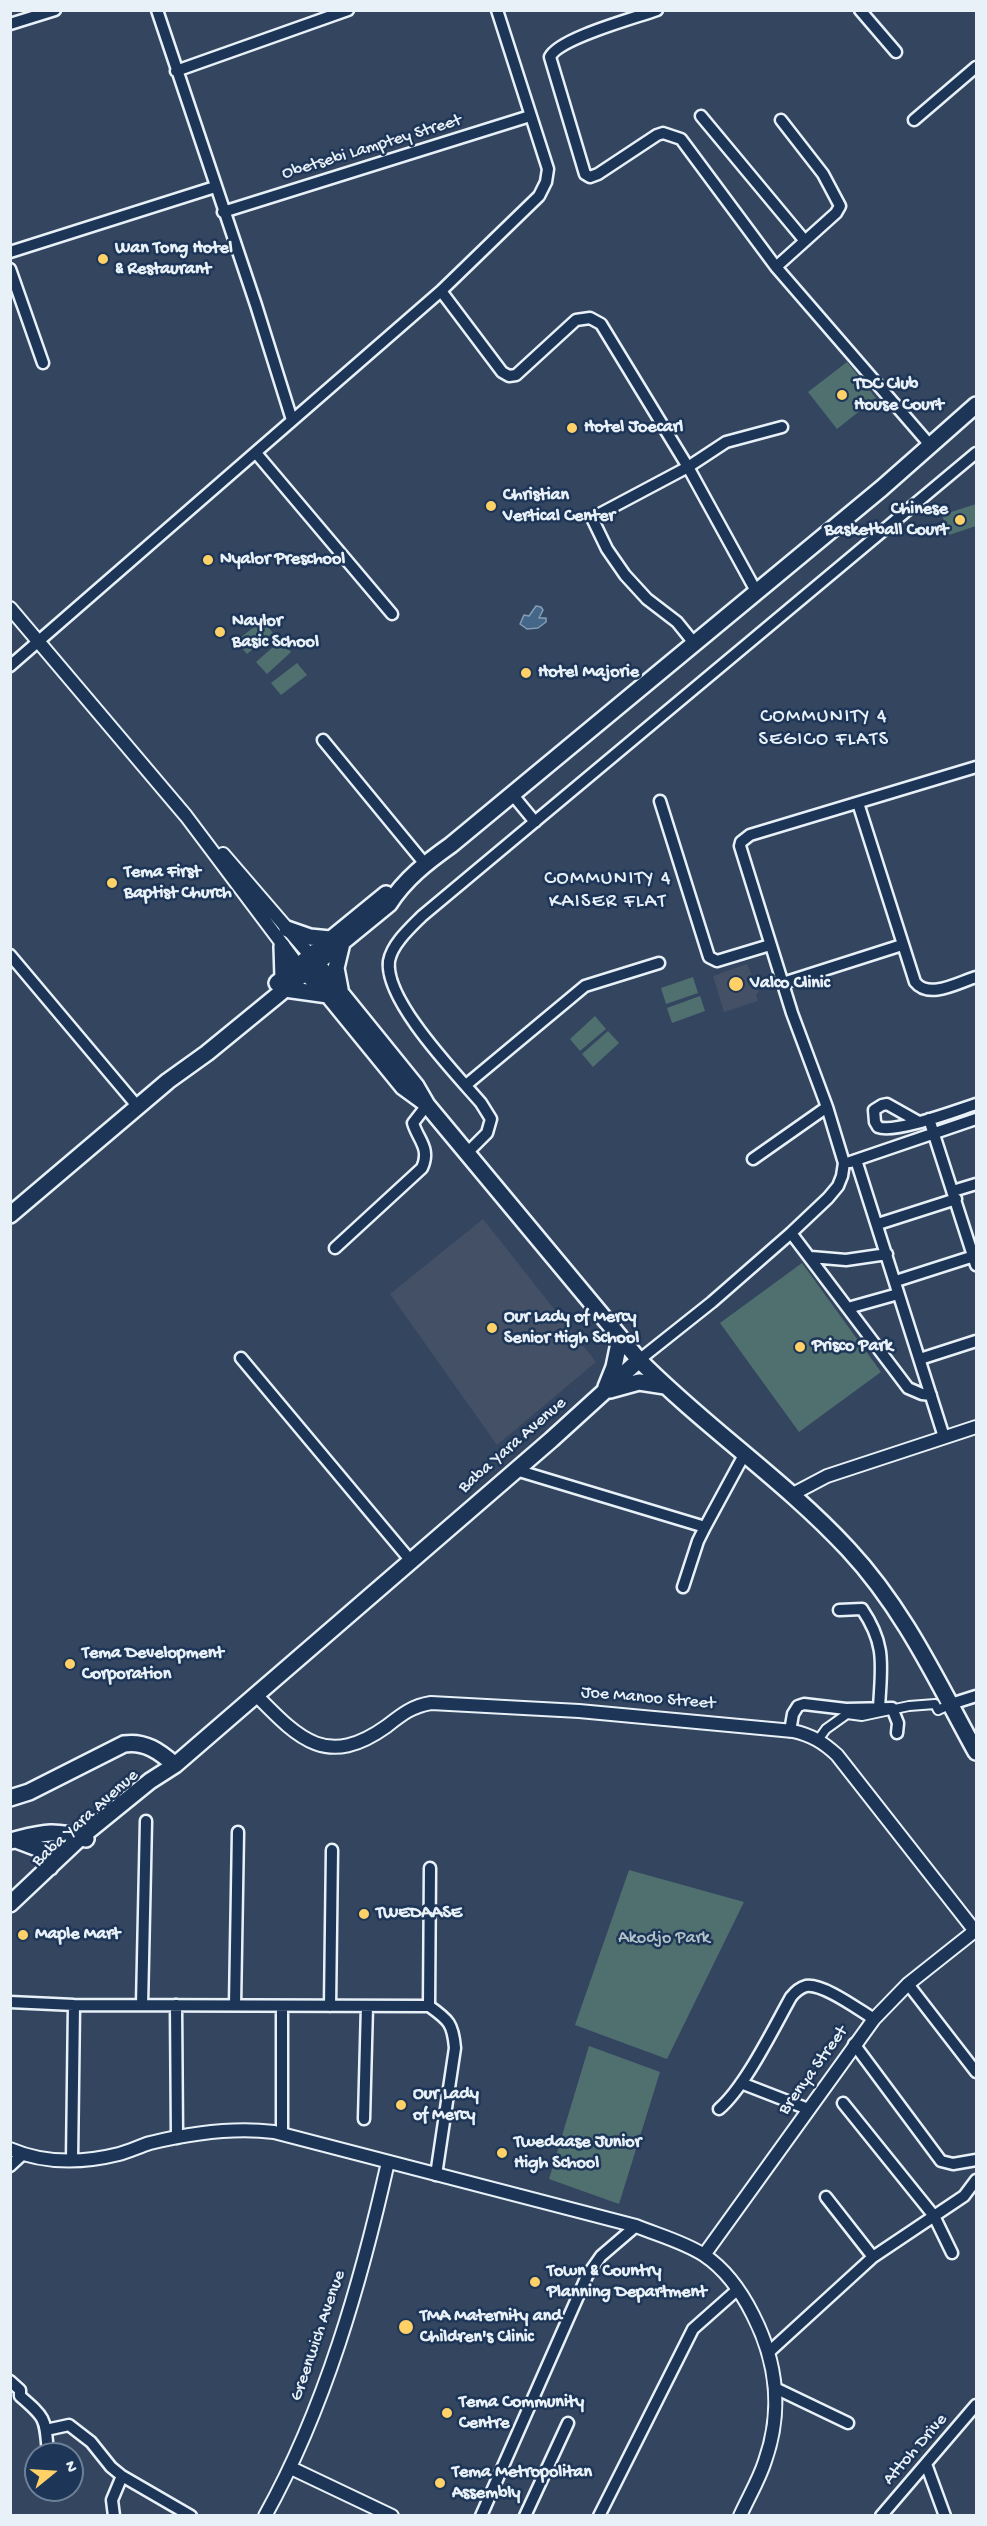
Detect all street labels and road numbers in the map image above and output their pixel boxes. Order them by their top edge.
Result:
street label: Obetsebi Lamptey Street [280,110,464,186]
street label: Baba Yara Avenue [455,1393,571,1499]
street label: Joe Manoo Street [580,1682,716,1716]
street label: Baba Yara Avenue [28,1765,144,1873]
street label: Brenya Street [775,2022,853,2120]
street label: Greenwich Avenue [287,2268,351,2404]
street label: Attoh Drive [879,2410,953,2490]

